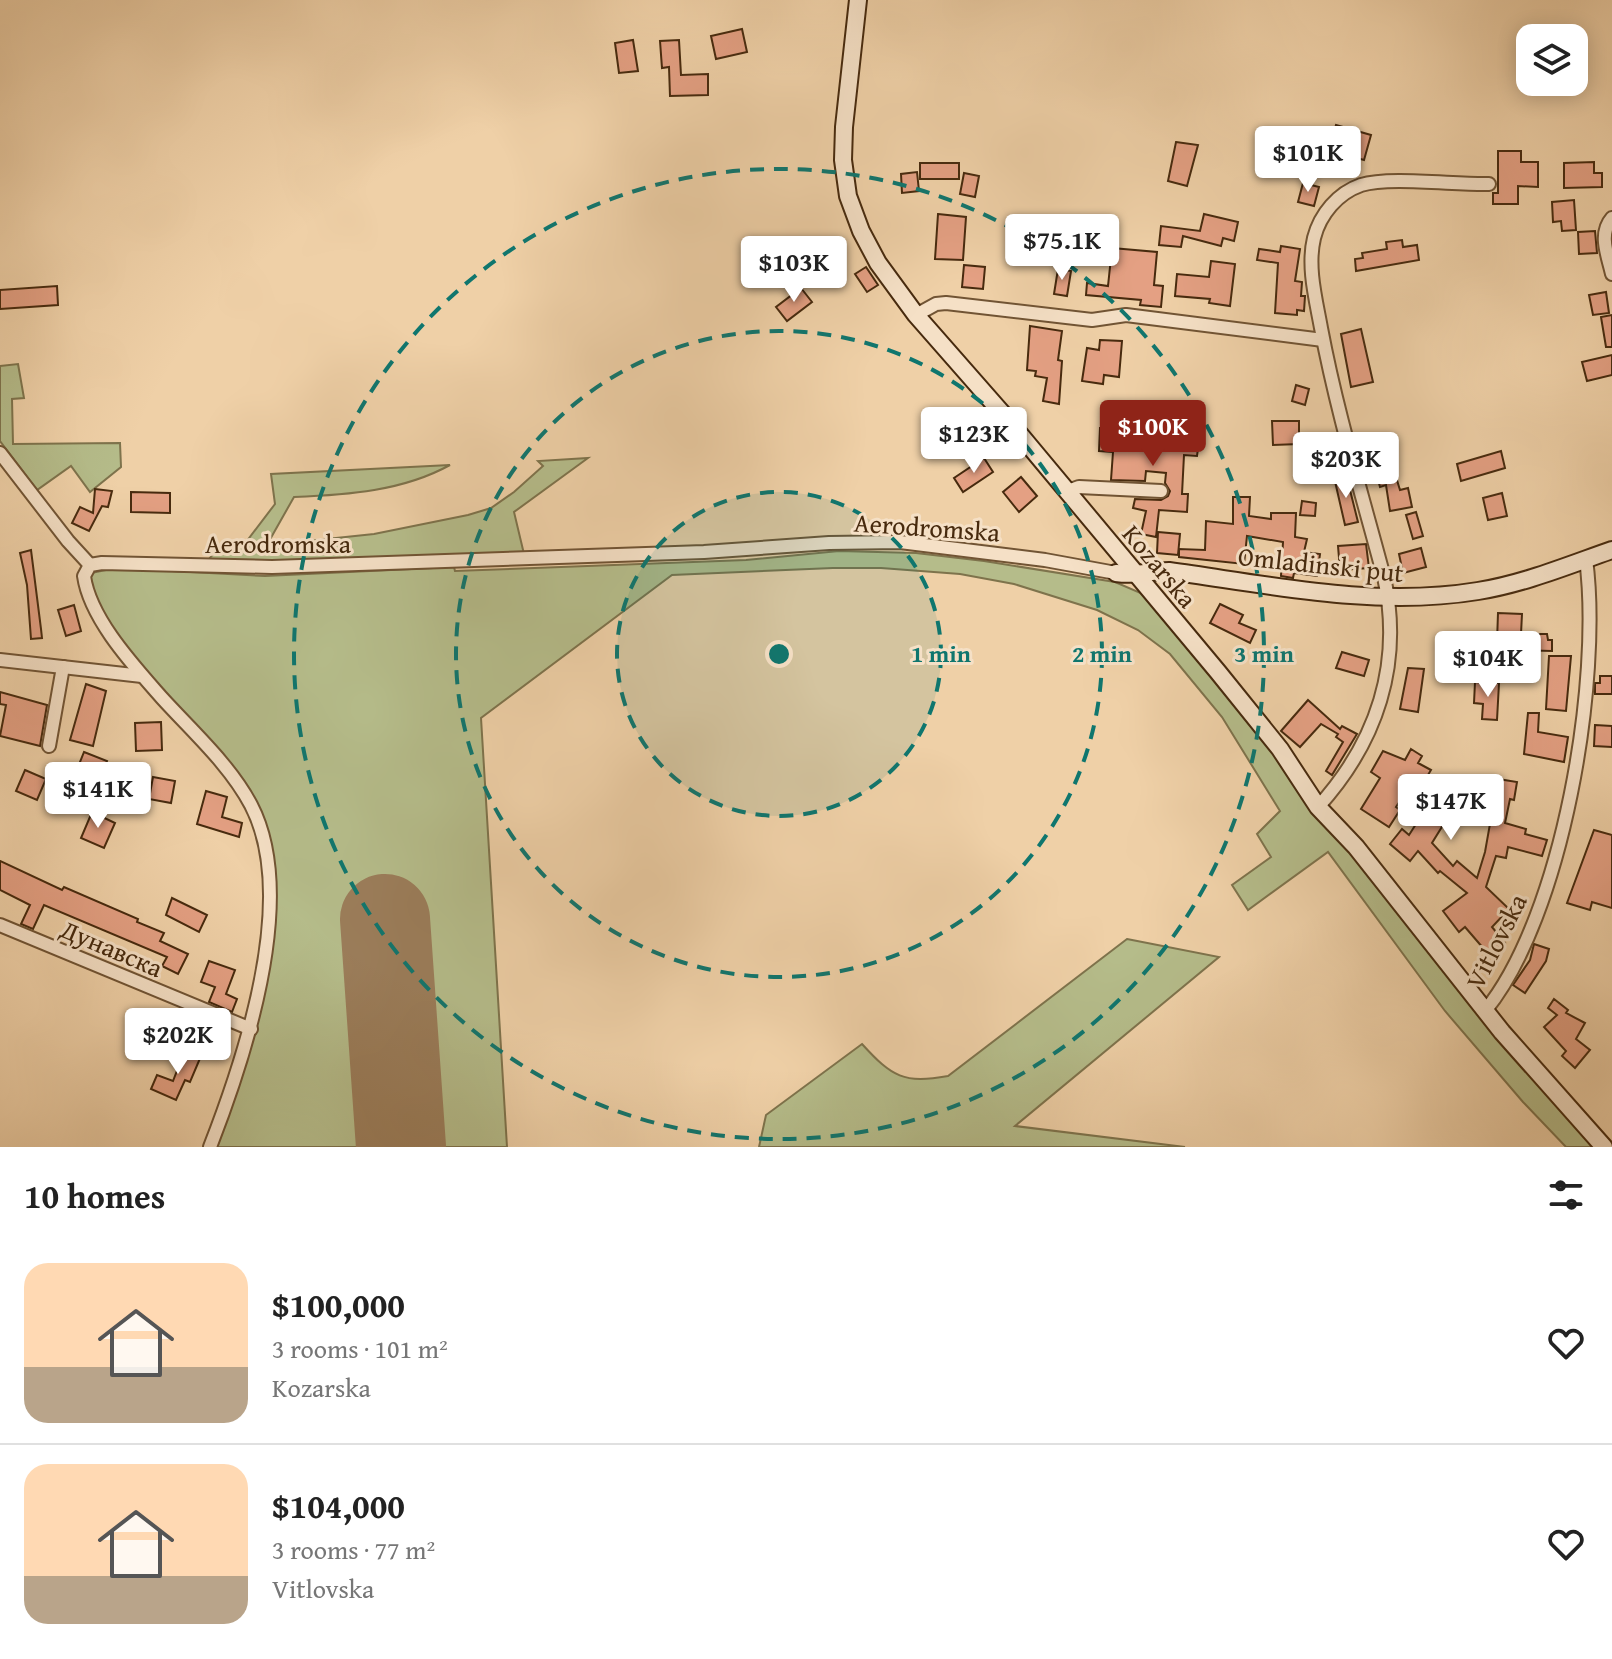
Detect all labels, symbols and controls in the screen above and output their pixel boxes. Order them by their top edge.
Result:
map controls [1516,24,1588,96]
button: layers [1516,24,1588,96]
pin: $101K [1252,126,1364,194]
text: $101K [1273,132,1343,171]
pin: $75.1K [997,214,1127,282]
text: $75.1K [1023,220,1101,259]
pin: $103K [738,236,850,304]
text: $103K [759,242,829,281]
pin: $100K [1097,400,1209,468]
text: $100K [1118,406,1188,445]
pin: $123K [918,407,1030,475]
text: $123K [939,413,1009,452]
pin: $203K [1290,432,1402,500]
text: $203K [1311,438,1381,477]
street label: Aerodromska [853,502,1002,552]
street label: Kozarska [1113,516,1207,617]
street label: Aerodromska [205,524,352,563]
street label: Omladinski put [1236,536,1406,592]
pin: $104K [1432,631,1544,699]
text: 1 min [911,636,971,671]
text: 2 min [1072,636,1132,671]
text: 3 min [1234,636,1294,671]
text: $104K [1453,637,1523,676]
centre of rings [765,640,793,668]
pin: $141K [42,762,154,830]
text: $141K [63,768,133,807]
pin: $147K [1395,774,1507,842]
text: $147K [1416,780,1486,819]
street label: Vitlovska [1455,886,1537,995]
street label: Дунавска [54,909,170,987]
pin: $202K [122,1008,234,1076]
text: $202K [143,1014,213,1053]
text: 10 homes [24,1171,165,1220]
icon: filters [1544,1173,1588,1217]
text: $100,000 [272,1280,405,1329]
icon: home [88,1295,184,1391]
icon: heart [1544,1321,1588,1365]
text: 3 rooms · 101 m² [272,1329,448,1368]
text: Kozarska [272,1368,371,1407]
text: $104,000 [272,1481,405,1530]
icon: home [88,1496,184,1592]
icon: heart [1544,1522,1588,1566]
text: 3 rooms · 77 m² [272,1530,435,1569]
text: Vitlovska [272,1569,374,1608]

